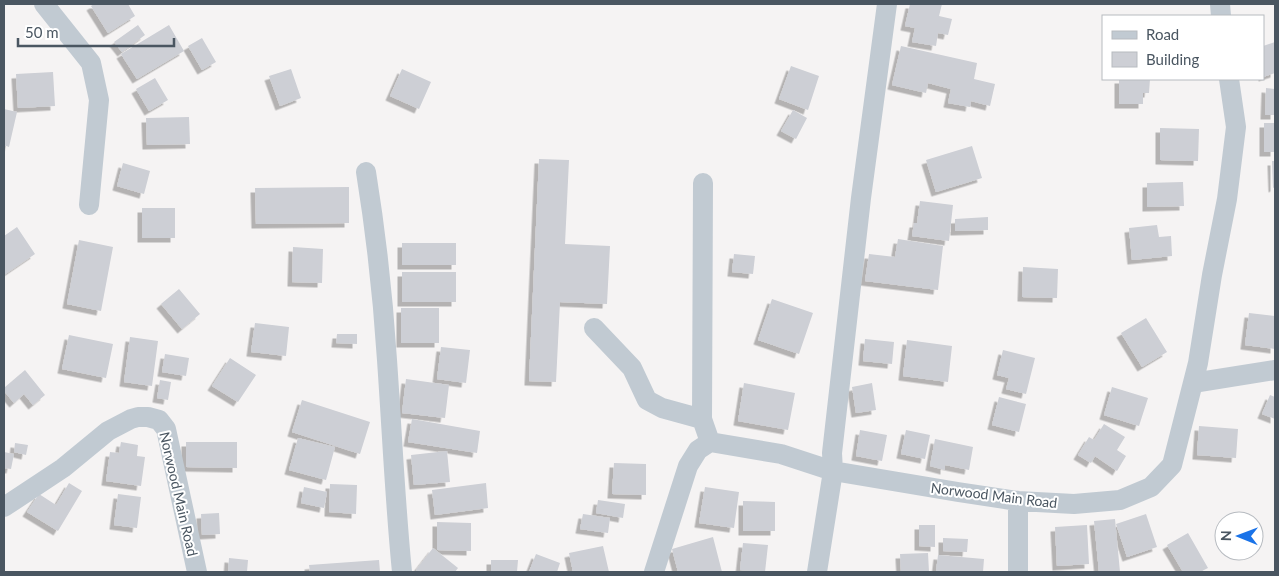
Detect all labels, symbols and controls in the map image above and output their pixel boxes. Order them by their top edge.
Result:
scale bar [18,15,174,47]
legend [1102,15,1264,80]
text: 50 m [25,23,59,41]
text: Road [1146,25,1179,43]
text: Building [1146,50,1199,68]
street label: Norwood Main Road [156,430,202,558]
street label: Norwood Main Road [930,479,1058,511]
north arrow [1214,511,1264,561]
text: N [1217,530,1234,541]

